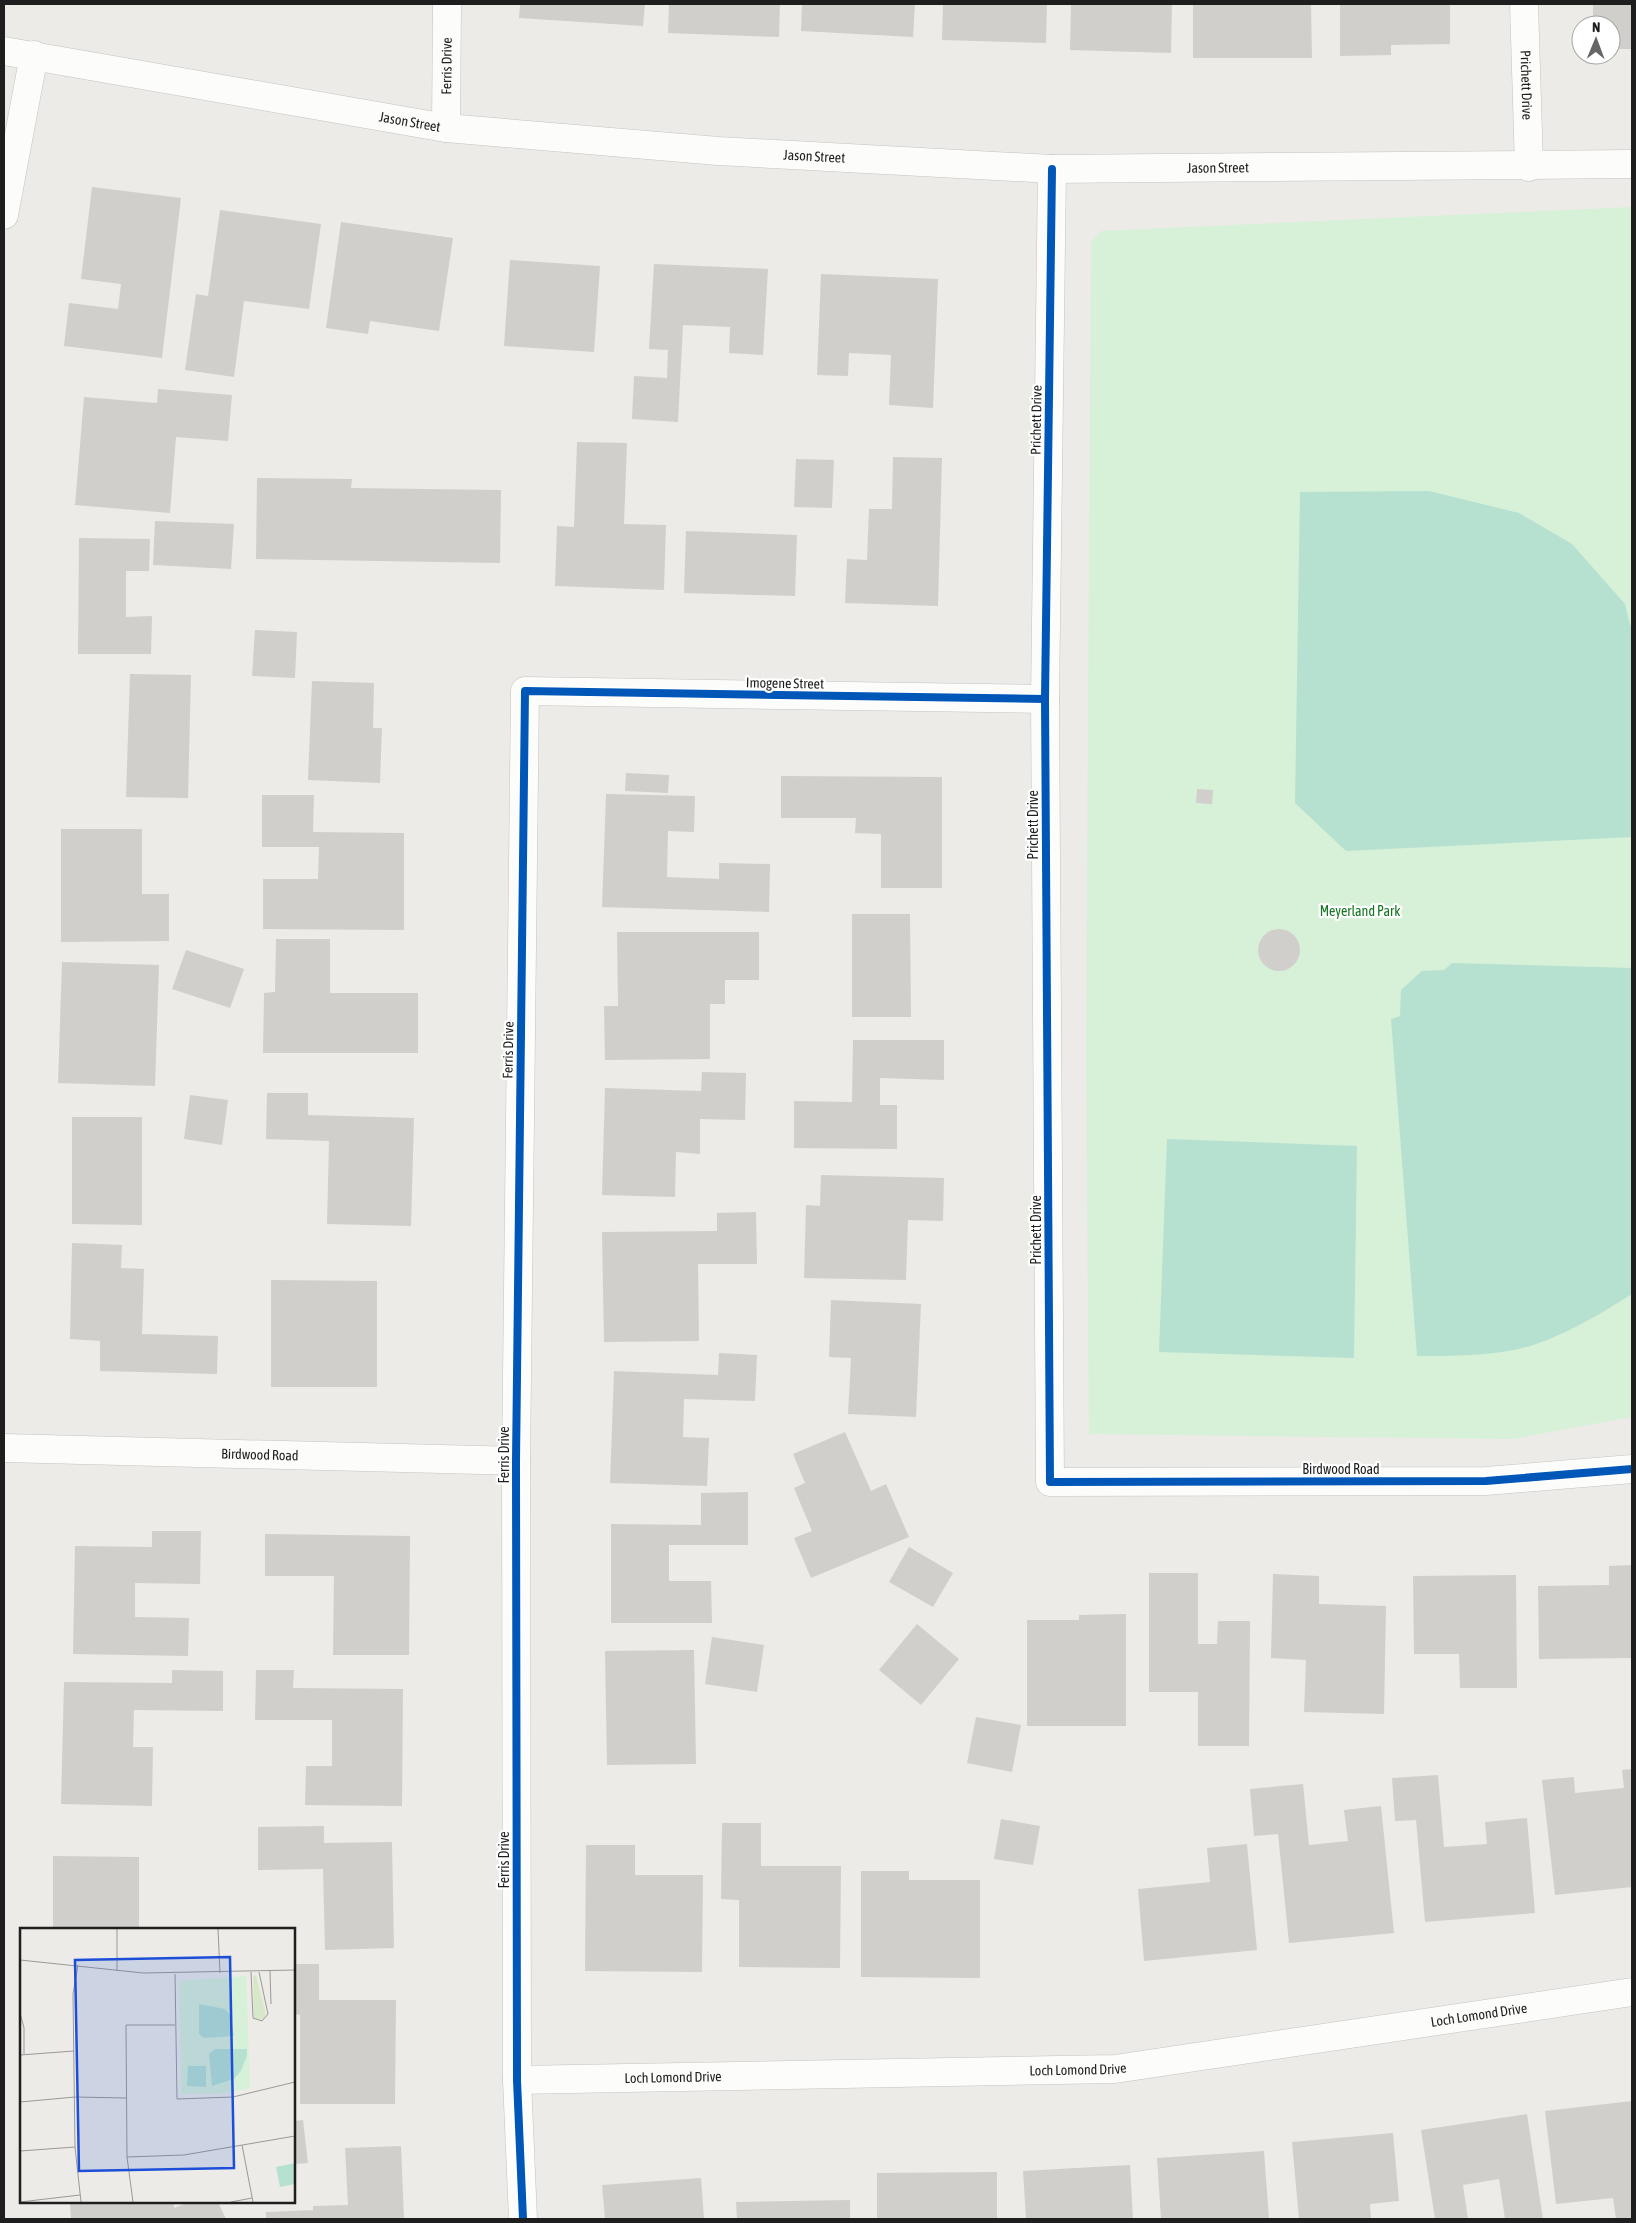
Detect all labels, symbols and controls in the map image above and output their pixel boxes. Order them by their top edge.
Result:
north arrow [1571,15,1621,65]
text: N [1592,19,1600,35]
street label: Ferris Drive [438,37,455,95]
street label: Prichett Drive [1517,50,1536,120]
street label: Jason Street [378,109,442,135]
street label: Jason Street [783,147,846,166]
street label: Jason Street [1187,159,1249,176]
street label: Prichett Drive [1027,385,1045,455]
street label: Imogene Street [746,674,824,692]
street label: Prichett Drive [1025,790,1041,860]
park label: Meyerland Park [1320,903,1400,919]
street label: Ferris Drive [500,1021,516,1079]
street label: Prichett Drive [1028,1195,1044,1265]
street label: Ferris Drive [496,1426,512,1484]
street label: Birdwood Road [221,1446,299,1463]
street label: Birdwood Road [1302,1461,1380,1477]
street label: Ferris Drive [496,1831,512,1889]
inset map [20,1928,295,2203]
street label: Loch Lomond Drive [1430,2000,1528,2030]
street label: Loch Lomond Drive [1029,2059,1128,2079]
street label: Loch Lomond Drive [624,2068,722,2086]

